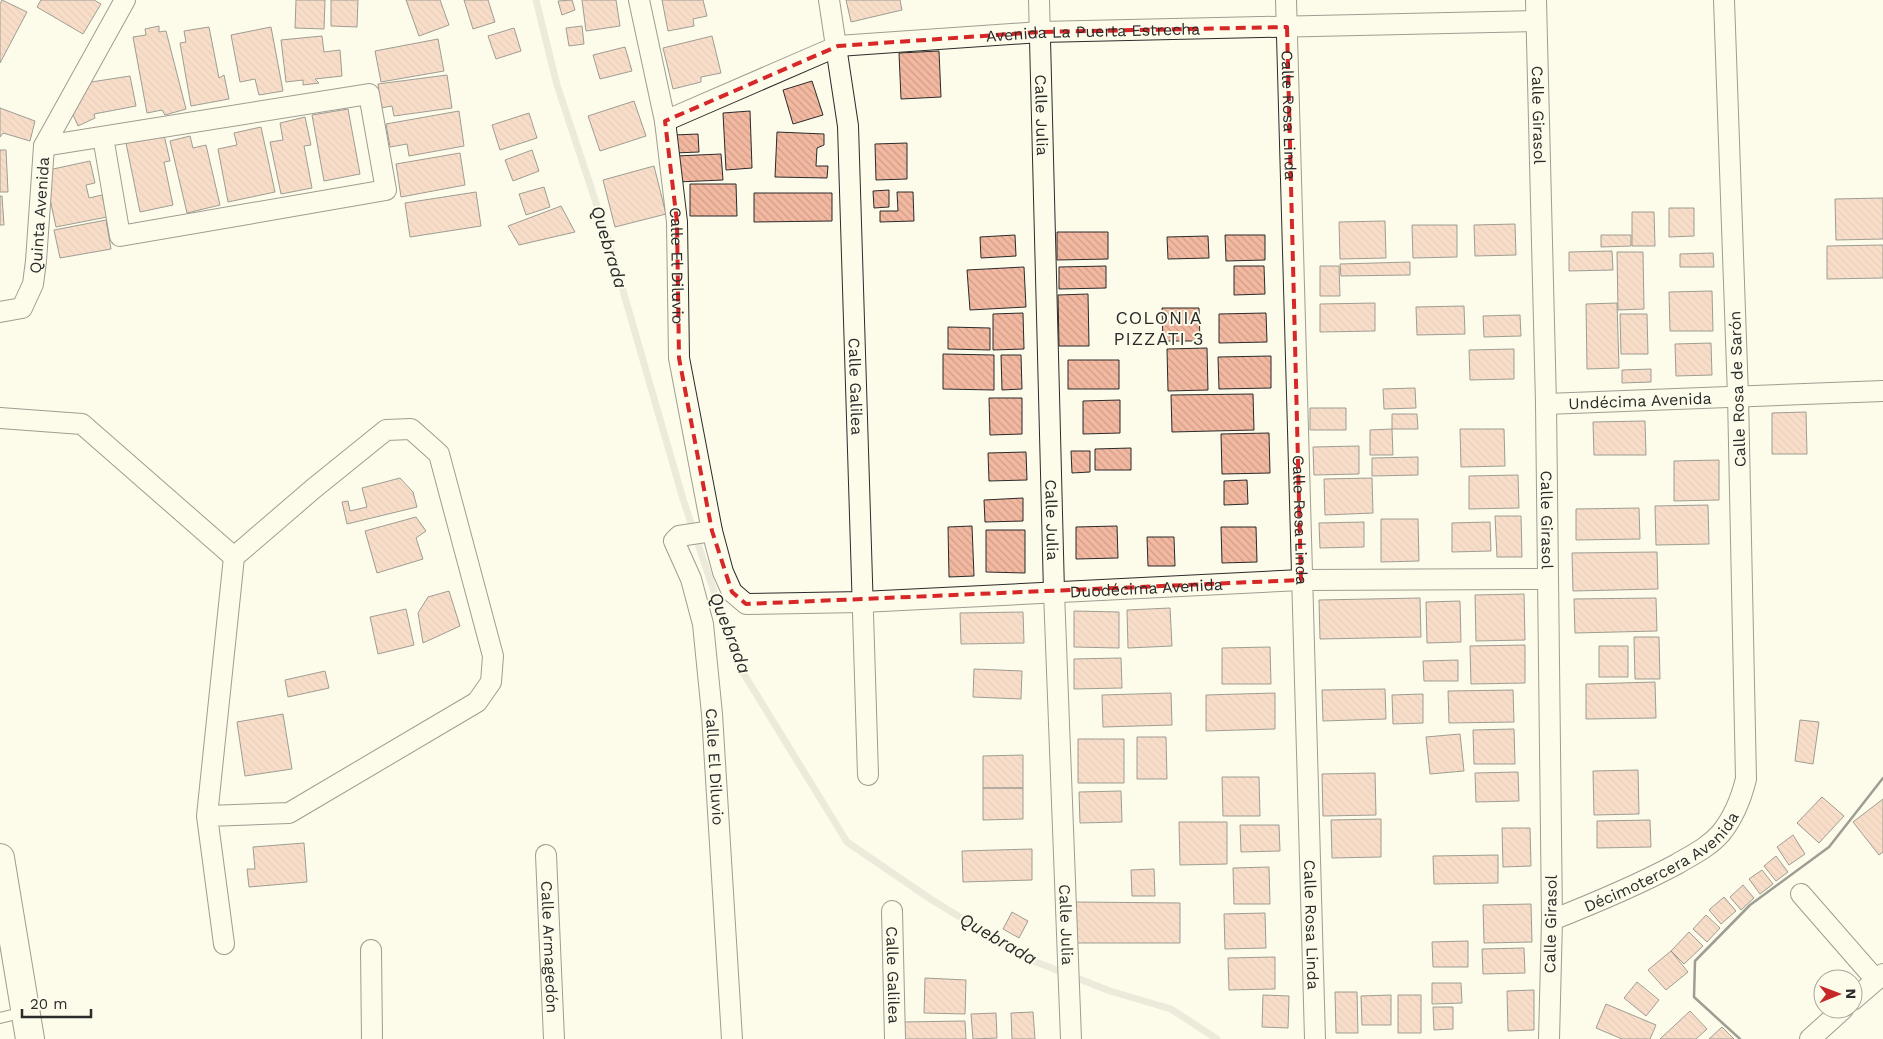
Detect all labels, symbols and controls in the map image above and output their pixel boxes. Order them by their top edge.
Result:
street label: Avenida La Puerta Estrecha [985,19,1200,46]
street label: Calle Rosa Linda [1277,50,1300,180]
street label: Calle Girasol [1528,65,1549,165]
street label: Calle Julia [1031,74,1052,156]
street label: Quinta Avenida [25,156,53,275]
water label: Quebrada [587,203,632,291]
street label: Calle El Diluvio [665,206,688,324]
district label: COLONIA PIZZATI 3 [1113,307,1205,349]
street label: Calle Rosa de Sarón [1725,310,1750,468]
street label: Calle Galilea [845,337,867,436]
street label: Undécima Avenida [1568,389,1712,413]
street label: Calle Rosa Linda [1289,455,1311,585]
street label: Calle Girasol [1537,470,1557,569]
street label: Calle Julia [1041,479,1062,561]
street label: Duodécima Avenida [1069,575,1223,602]
water label: Quebrada [705,589,756,676]
street label: Calle El Diluvio [701,707,728,826]
street label: Décimotercera Avenida [1581,809,1743,916]
street label: Calle Rosa Linda [1300,859,1323,990]
street label: Calle Girasol [1540,874,1561,973]
street label: Calle Armagedón [537,880,562,1014]
street label: Calle Julia [1055,884,1077,966]
water label: Quebrada [956,908,1041,969]
street label: Calle Galilea [882,926,904,1024]
north arrow [1813,969,1863,1019]
scale bar [22,986,91,1018]
text: N [1843,988,1859,999]
text: 20 m [30,995,68,1013]

